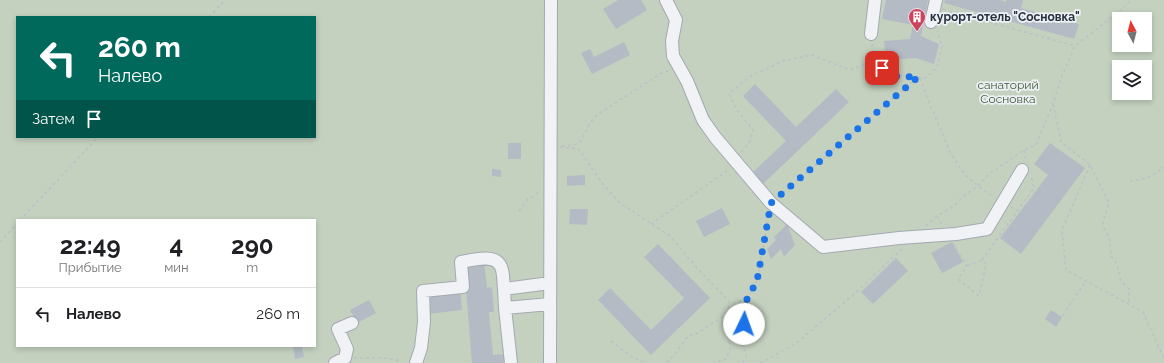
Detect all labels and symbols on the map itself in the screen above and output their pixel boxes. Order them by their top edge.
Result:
building icon: курорт-отель "Сосновка" [907,7,927,32]
place label: курорт-отель "Сосновка" [930,10,1080,24]
north arrow [1112,12,1152,52]
pin [865,51,899,85]
park label: санаторий Сосновка [977,78,1039,106]
position arrow [723,303,765,345]

